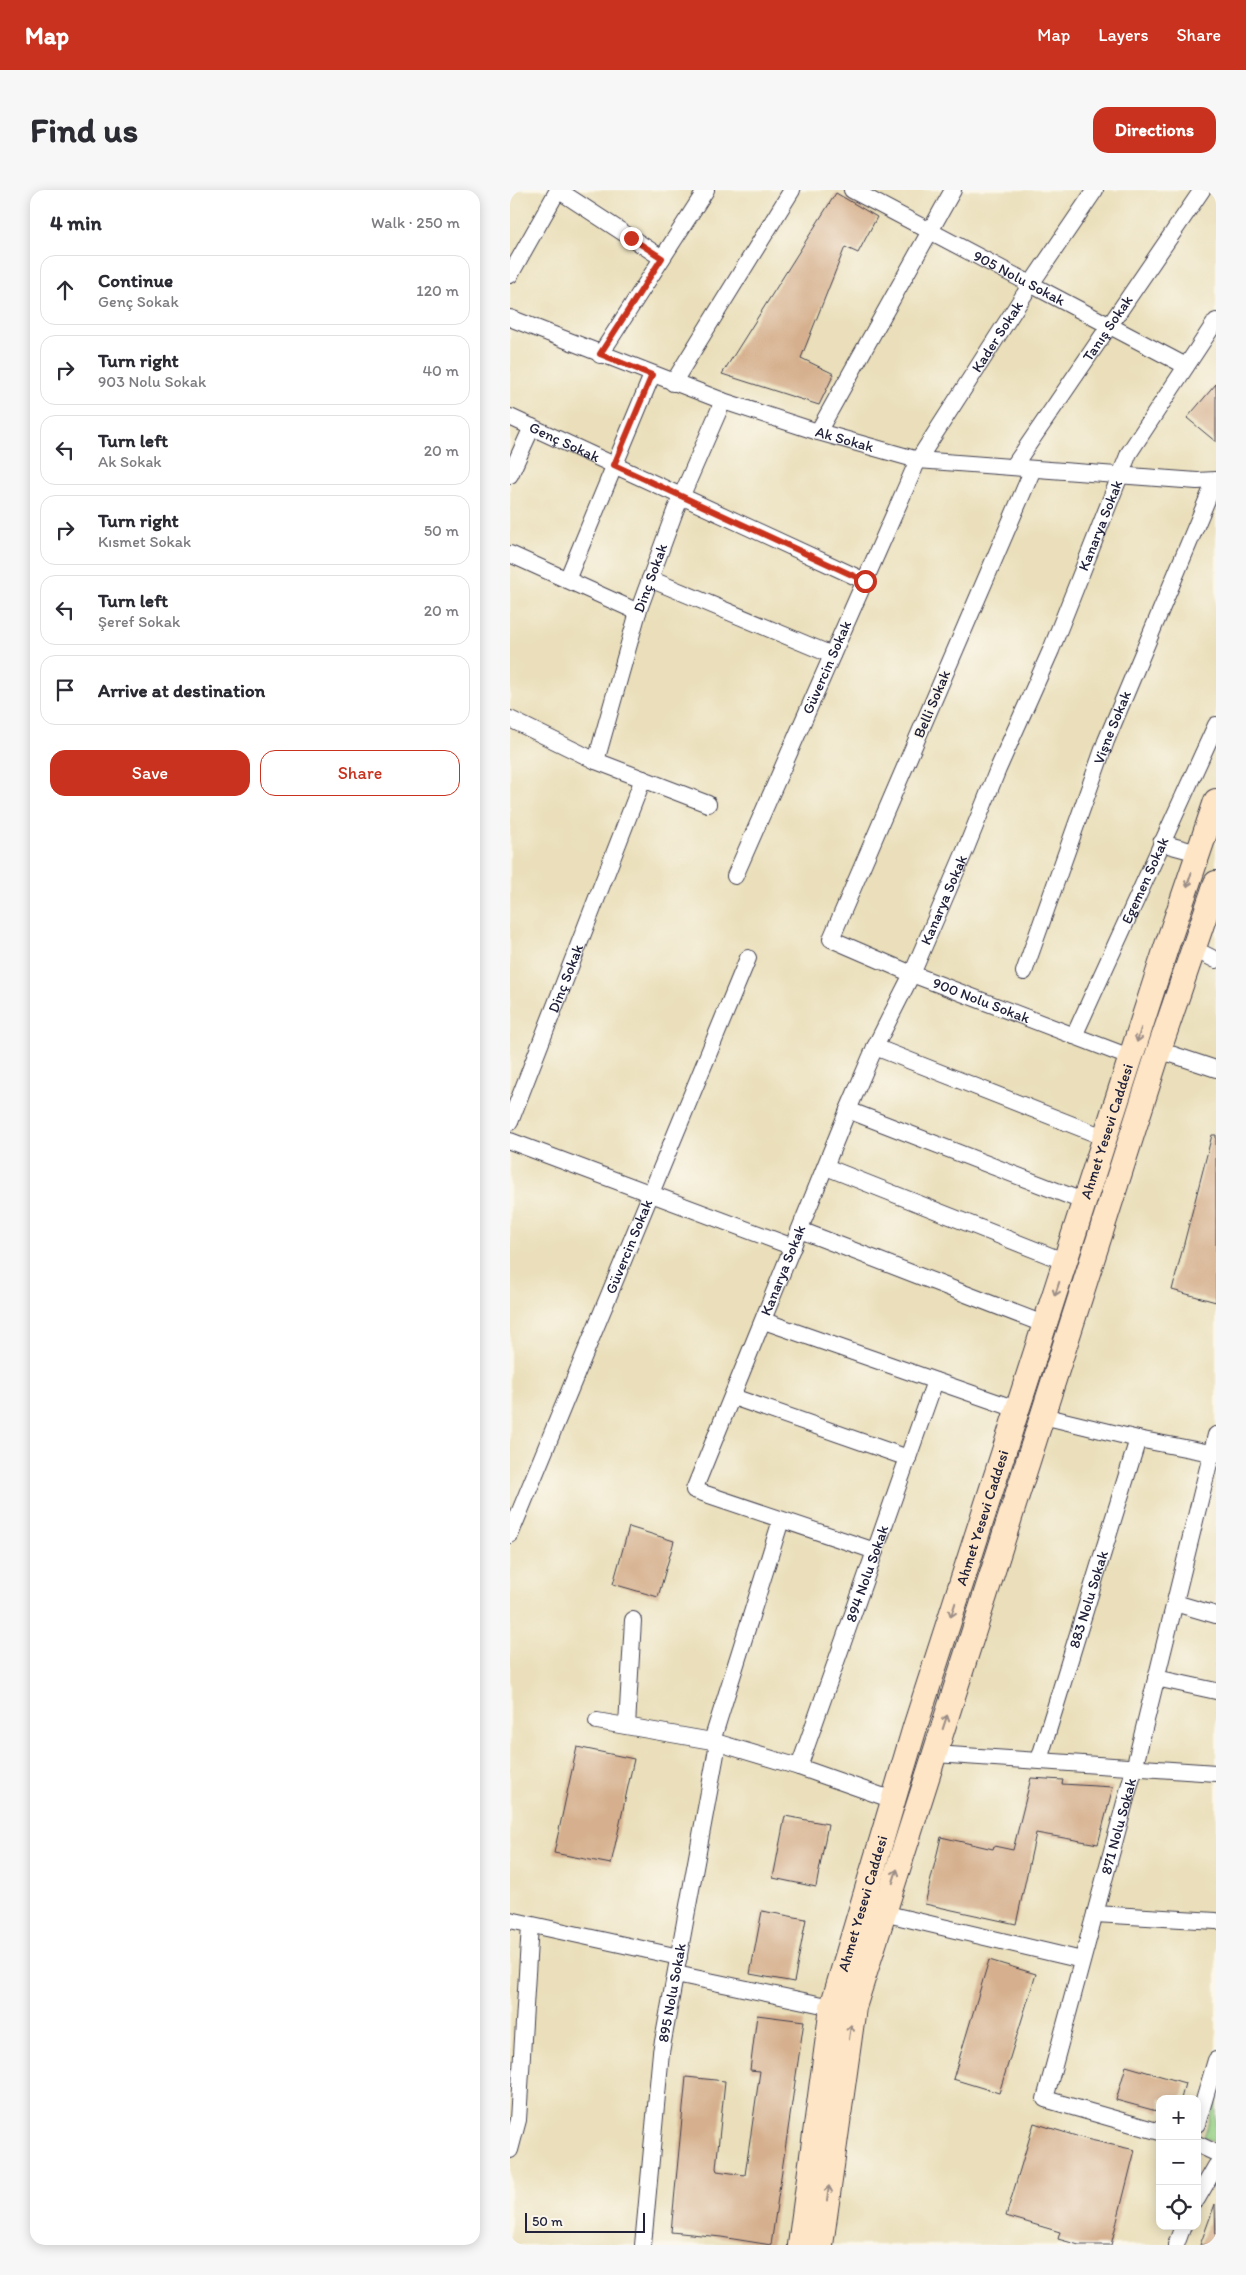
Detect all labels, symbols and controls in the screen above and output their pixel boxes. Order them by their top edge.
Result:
text: Map [25,21,69,50]
text: Map [1037,24,1070,46]
text: Layers [1098,24,1148,46]
text: Share [1176,24,1221,46]
button: Directions [1093,107,1216,153]
text: Find us [30,109,138,151]
text: 4 min [50,210,102,235]
text: Walk · 250 m [371,213,460,232]
route end [620,227,643,250]
street label: 905 Nolu Sokak [970,247,1068,310]
text: Continue [98,269,173,292]
icon: ahead [51,276,79,304]
text: 120 m [416,281,459,300]
street label: Tanış Sokak [1079,291,1137,365]
text: Genç Sokak [98,292,179,311]
street label: Kader Sokak [968,297,1027,376]
text: Turn right [98,349,179,372]
icon: right [51,356,79,384]
text: 40 m [422,361,459,380]
text: 903 Nolu Sokak [98,372,206,391]
street label: Genç Sokak [526,418,603,466]
street label: Ak Sokak [813,423,876,456]
text: Turn left [98,429,168,452]
icon: left [51,436,79,464]
text: 20 m [424,441,459,460]
text: Ak Sokak [98,452,162,471]
street label: Kanarya Sokak [1074,477,1127,573]
text: Turn right [98,509,179,532]
icon: right [51,516,79,544]
text: 50 m [424,521,459,540]
text: Kısmet Sokak [98,532,191,551]
street label: Dinç Sokak [630,541,671,615]
route start [854,570,877,593]
text: Turn left [98,589,168,612]
icon: left [51,596,79,624]
text: 20 m [424,601,459,620]
text: Şeref Sokak [98,612,180,631]
street label: Güvercin Sokak [798,617,855,717]
street label: Belli Sokak [910,667,954,741]
icon: arrive [51,676,79,704]
text: Arrive at destination [98,679,265,702]
street label: Vişne Sokak [1089,688,1135,767]
button: Save [50,750,250,796]
button: Share [260,750,460,796]
street label: Egemen Sokak [1117,834,1173,927]
street label: Kanarya Sokak [917,852,971,948]
one-way arrow [1184,872,1193,887]
street label: Dinç Sokak [544,941,587,1015]
street label: 900 Nolu Sokak [930,974,1033,1027]
one-way arrow [1134,1026,1143,1042]
street label: Ahmet Yesevi Caddesi [1077,1061,1137,1201]
street label: Güvercin Sokak [601,1196,657,1296]
street label: Kanarya Sokak [757,1222,810,1318]
one-way arrow [1052,1281,1062,1297]
street label: Ahmet Yesevi Caddesi [952,1448,1013,1588]
street label: 894 Nolu Sokak [842,1523,893,1624]
street label: 883 Nolu Sokak [1065,1548,1112,1650]
one-way arrow [948,1602,957,1618]
one-way arrow [941,1715,950,1730]
street label: 871 Nolu Sokak [1097,1776,1140,1877]
street label: Ahmet Yesevi Caddesi [834,1833,891,1974]
one-way arrow [890,1869,900,1885]
street label: 895 Nolu Sokak [654,1942,690,2044]
one-way arrow [845,2025,855,2041]
map controls [1156,2095,1201,2230]
button: + [1156,2095,1201,2140]
button: − [1156,2140,1201,2185]
button: locate [1156,2185,1201,2230]
one-way arrow [823,2186,833,2202]
scale bar [525,2210,645,2233]
text: 50 m [532,2213,563,2230]

